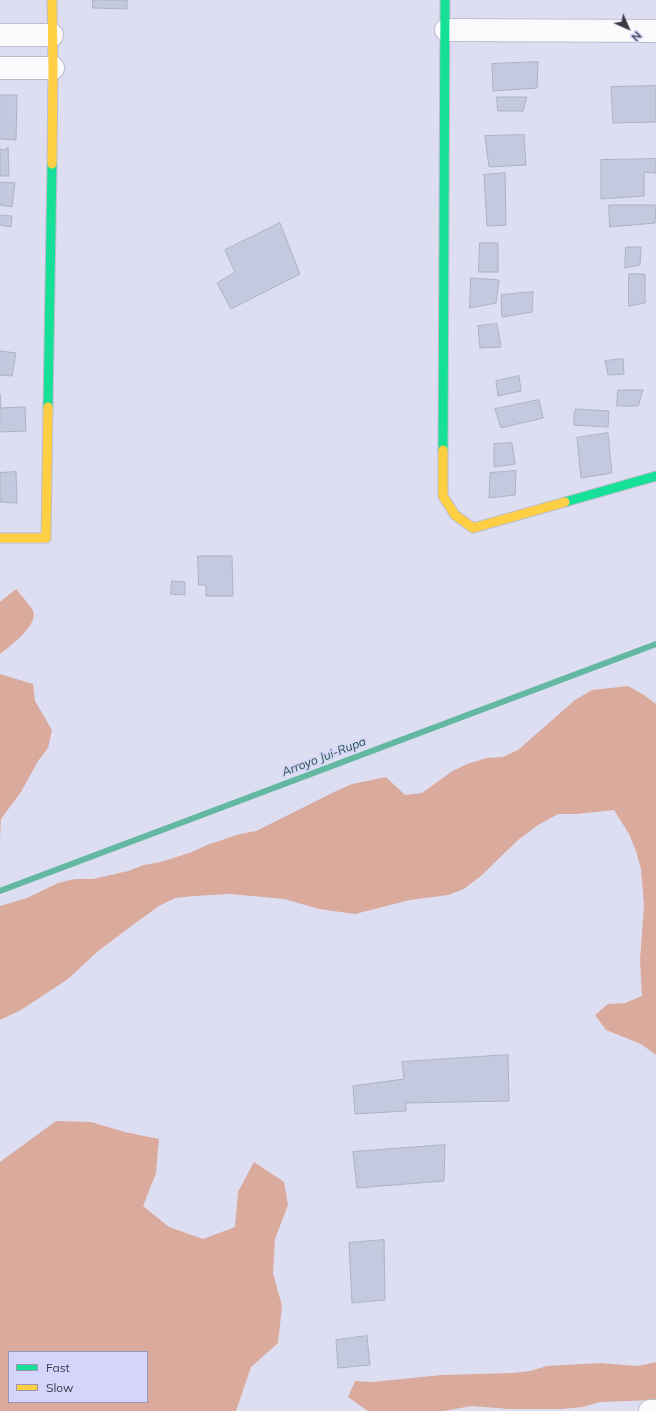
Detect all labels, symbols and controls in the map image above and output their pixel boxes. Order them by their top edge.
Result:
north arrow [608,8,648,48]
text: N [629,29,644,44]
water label: Arroyo Jui-Rupa [280,734,368,780]
legend [8,1351,148,1403]
text: Fast [46,1360,70,1375]
text: Slow [46,1380,74,1395]

